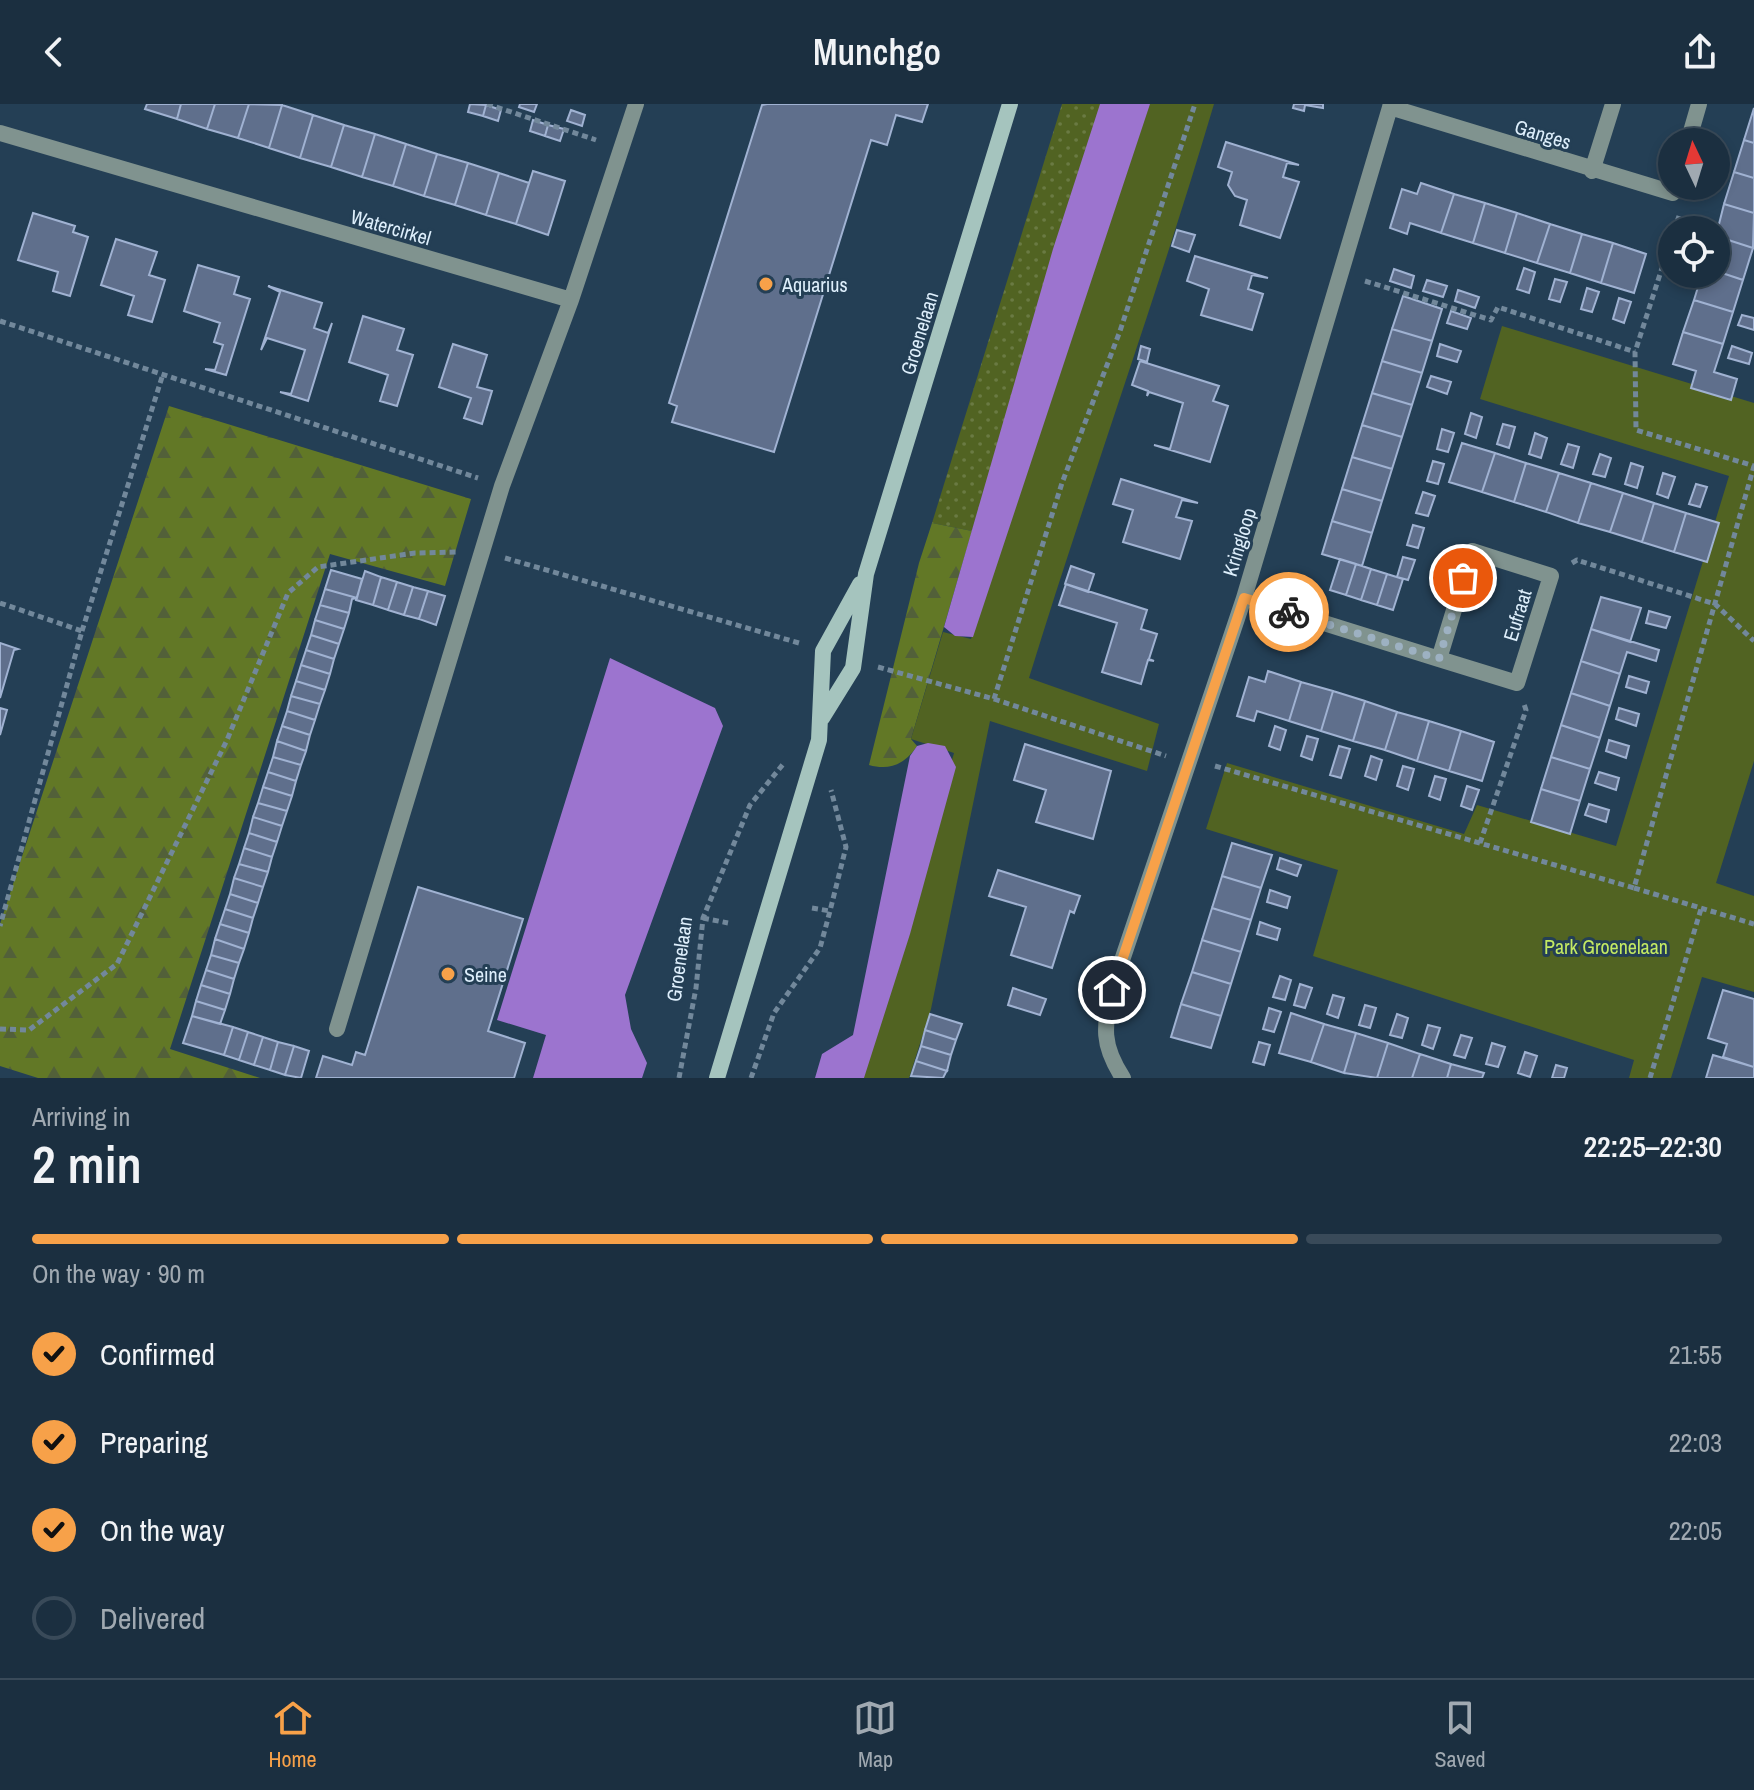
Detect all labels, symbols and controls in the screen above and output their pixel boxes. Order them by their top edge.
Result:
text: Munchgo [813,28,941,76]
icon: back [32,30,76,74]
icon: share [1678,30,1722,74]
street label: Ganges [1512,113,1574,155]
north arrow [1658,128,1730,200]
map controls [1658,128,1730,288]
street label: Watercirkel [348,203,434,251]
button: locate [1658,216,1730,288]
place label: Aquarius [781,271,848,298]
marker: Aquarius [757,275,775,293]
street label: Groenelaan [894,288,944,378]
street label: Kringloop [1216,504,1262,580]
pin [1429,544,1497,612]
icon: bag [1441,556,1485,600]
courier [1249,572,1329,652]
street label: Eufraat [1496,585,1538,644]
icon: bike [1267,590,1311,634]
street label: Groenelaan [660,915,698,1003]
park label: Park Groenelaan [1544,933,1668,960]
pin [1078,956,1146,1024]
place label: Seine [464,961,507,988]
marker: Seine [439,965,457,983]
icon: home [1090,968,1134,1012]
text: Arriving in [32,1099,130,1134]
text: 22:25–22:30 [1583,1126,1722,1166]
text: 2 min [32,1129,142,1199]
text: On the way · 90 m [32,1256,205,1291]
icon: check [32,1332,76,1376]
text: Confirmed [100,1334,215,1374]
text: 21:55 [1669,1337,1722,1372]
icon: check [32,1420,76,1464]
text: Preparing [100,1422,208,1462]
text: 22:03 [1669,1425,1722,1460]
icon: check [32,1508,76,1552]
text: On the way [100,1510,224,1550]
text: 22:05 [1669,1513,1722,1548]
text: Delivered [100,1598,205,1638]
tab: Home [268,1696,317,1774]
tab: Map [853,1696,897,1774]
tab: Saved [1434,1696,1486,1774]

